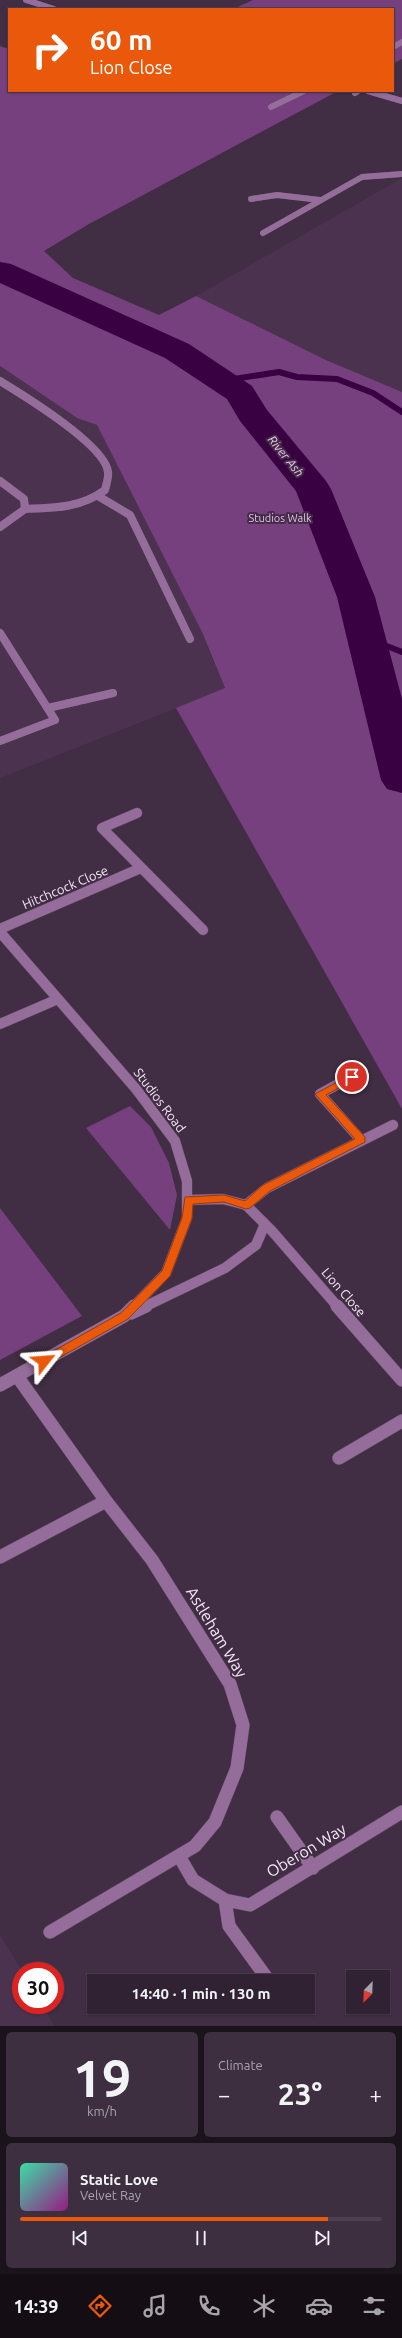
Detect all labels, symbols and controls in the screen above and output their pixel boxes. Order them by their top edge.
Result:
icon: right [24,24,76,76]
text: 60 m [90,24,152,55]
text: Lion Close [90,57,173,77]
water label: River Ash [266,433,306,479]
park label: Studios Walk [248,512,312,524]
street label: Hitchcock Close [20,863,110,911]
pin [335,1060,369,1094]
street label: Studios Road [131,1065,189,1135]
icon: arrive [341,1066,363,1088]
street label: Lion Close [319,1265,369,1319]
position arrow [23,1340,65,1382]
street label: Astleham Way [183,1584,251,1681]
street label: Oberon Way [263,1819,349,1881]
speed limit sign: 30 [12,1962,64,2014]
north arrow [346,1970,390,2014]
map controls [346,1970,390,2014]
text: 14:40 · 1 min · 130 m [132,1985,270,2002]
text: 19 [73,2049,131,2107]
text: Climate [218,2058,263,2072]
text: 23° [278,2077,322,2111]
text: − [218,2082,230,2107]
text: + [370,2082,382,2107]
text: km/h [87,2104,117,2118]
text: Static Love [80,2171,158,2188]
text: Velvet Ray [80,2188,141,2202]
icon: previous [69,2227,91,2249]
icon: pause [190,2227,212,2249]
icon: next [311,2227,333,2249]
icon: directions [86,2292,114,2320]
icon: music [141,2292,169,2320]
icon: phone [195,2292,223,2320]
icon: climate [250,2292,278,2320]
icon: car [305,2292,333,2320]
icon: filters [360,2292,388,2320]
text: 14:39 [13,2296,59,2316]

